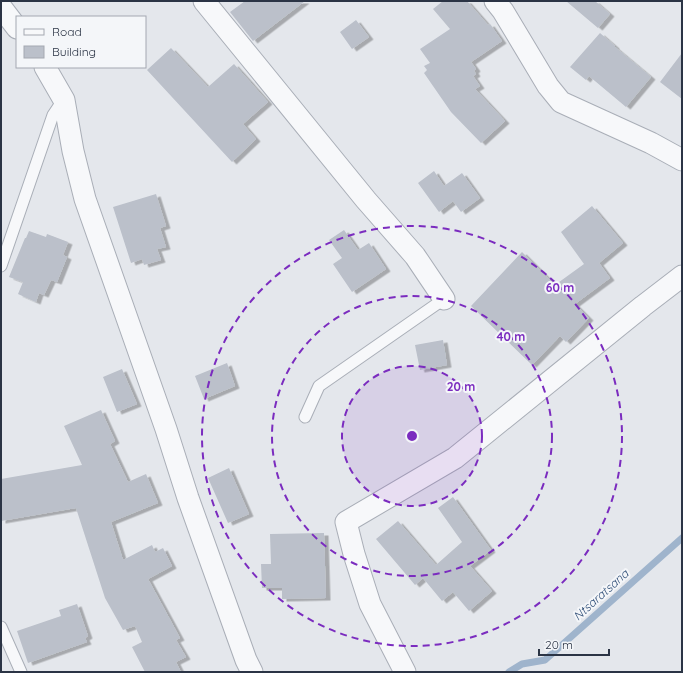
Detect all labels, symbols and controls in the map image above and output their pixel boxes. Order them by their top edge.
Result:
legend [16,16,146,68]
text: Road [52,24,82,39]
text: Building [52,44,96,59]
text: 60 m [546,280,574,295]
text: 40 m [497,329,525,344]
text: 20 m [447,379,475,394]
centre of rings [405,429,419,443]
water label: Ntsaratsana [570,565,632,623]
scale bar [539,631,609,657]
text: 20 m [545,637,573,652]

